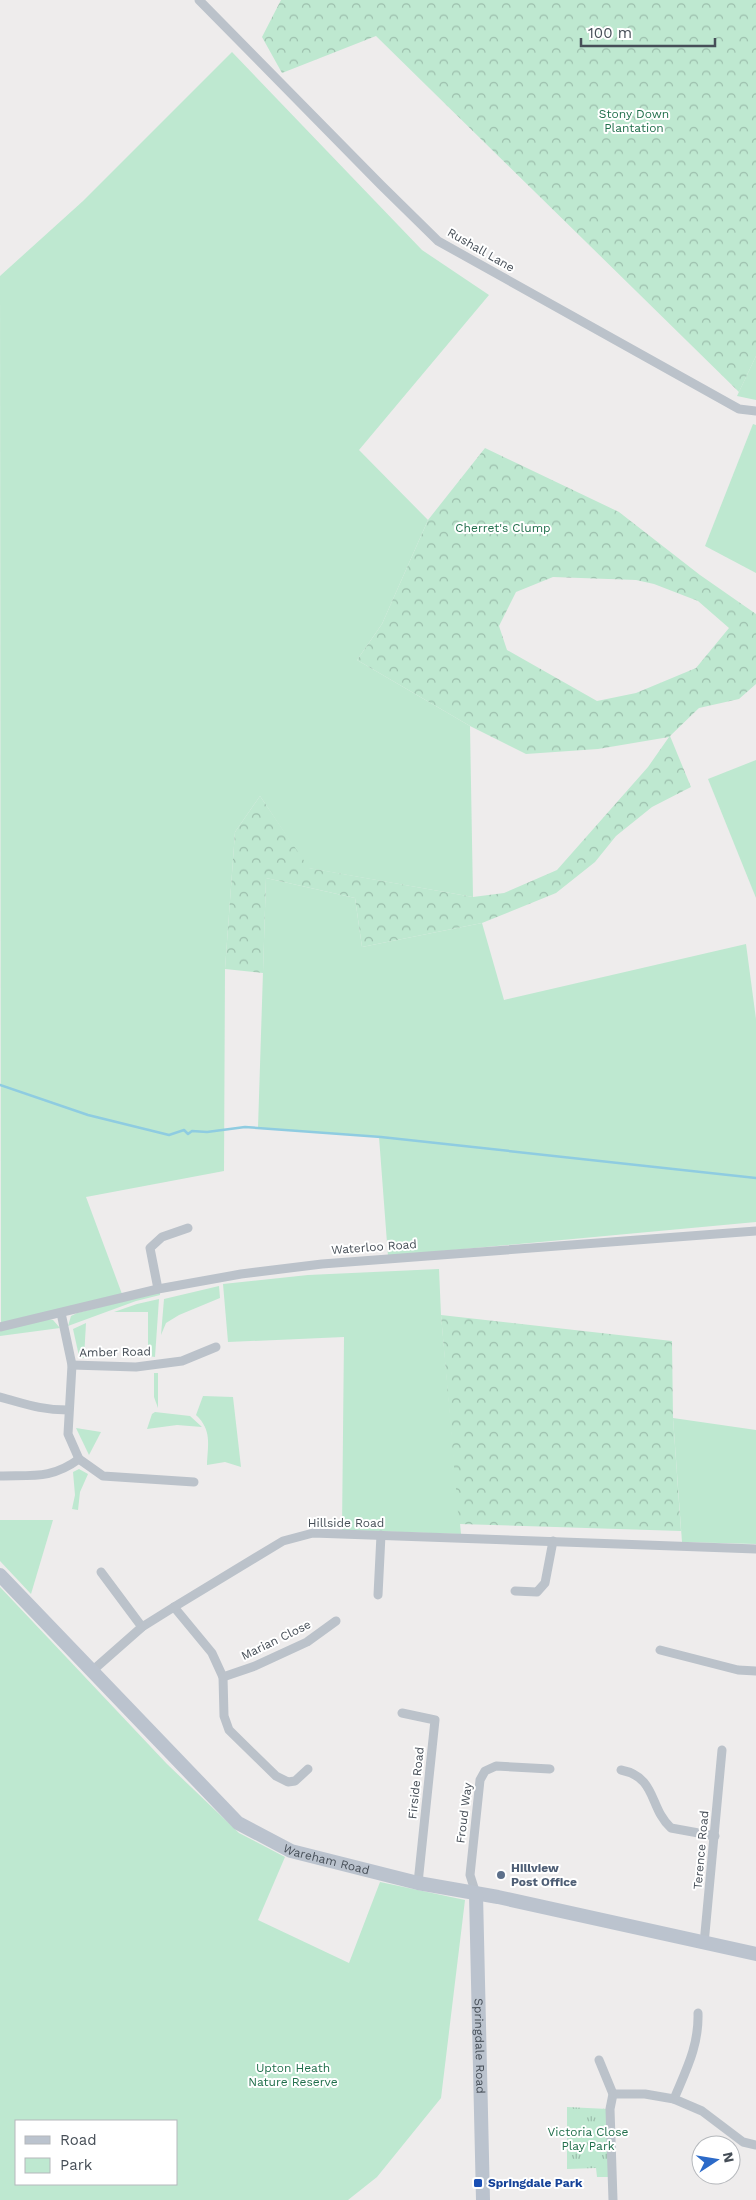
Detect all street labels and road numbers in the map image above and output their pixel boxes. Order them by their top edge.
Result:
street label: Rushall Lane [445,225,517,275]
street label: Waterloo Road [331,1237,417,1257]
street label: Amber Road [79,1344,151,1360]
street label: Hillside Road [308,1516,384,1530]
street label: Marian Close [239,1617,313,1663]
street label: Firside Road [405,1746,427,1820]
street label: Froud Way [453,1781,475,1844]
street label: Terence Road [691,1810,711,1890]
street label: Wareham Road [281,1841,371,1877]
street label: Springdale Road [471,1998,488,2094]

